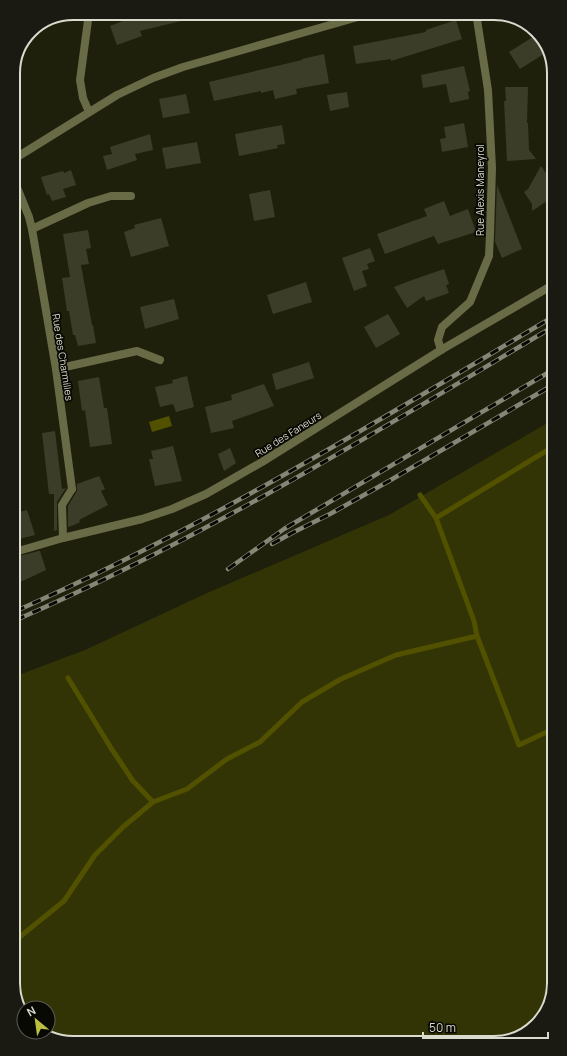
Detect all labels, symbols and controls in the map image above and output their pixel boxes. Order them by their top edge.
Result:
street label: Rue Alexis Maneyrol [473,144,487,236]
street label: Rue des Charmilles [49,312,77,402]
street label: Rue des Faneurs [252,408,324,460]
north arrow [16,1000,56,1040]
text: N [24,1002,38,1019]
scale bar [423,1014,548,1040]
text: 50 m [429,1019,456,1036]

